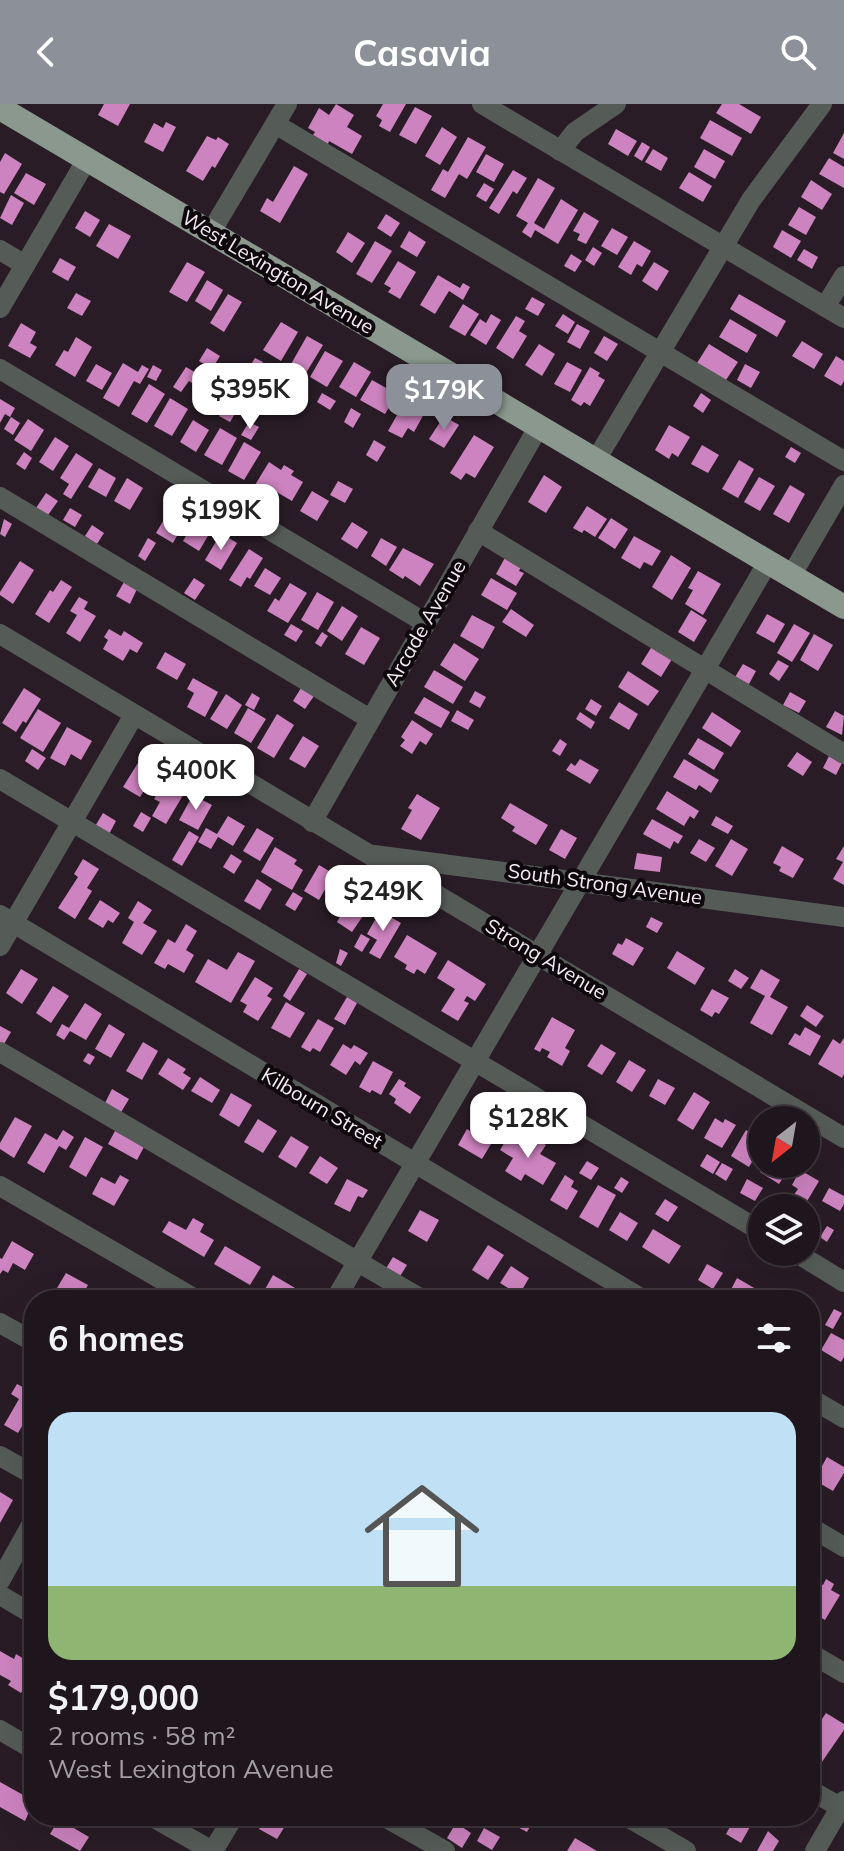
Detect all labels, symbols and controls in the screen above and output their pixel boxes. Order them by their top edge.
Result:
icon: back [24,30,68,74]
text: Casavia [353,30,491,75]
icon: search [776,30,820,74]
street label: West Lexington Avenue [178,204,379,339]
pin: $395K [194,363,306,431]
pin: $179K [388,364,500,432]
text: $395K [210,372,290,405]
text: $179K [404,373,484,406]
pin: $199K [165,484,277,552]
text: $199K [181,493,261,526]
street label: Arcade Avenue [378,555,471,690]
pin: $400K [140,744,252,812]
text: $400K [156,753,236,786]
street label: South Strong Avenue [506,857,704,910]
pin: $249K [327,865,439,933]
text: $249K [343,874,423,907]
street label: Strong Avenue [481,913,611,1004]
street label: Kilbourn Street [257,1062,387,1153]
pin: $128K [472,1092,584,1160]
text: $128K [488,1101,568,1134]
north arrow [748,1106,820,1178]
map controls [748,1106,820,1266]
button: layers [748,1194,820,1266]
icon: filters [752,1316,796,1360]
text: 6 homes [48,1317,185,1360]
icon: home [350,1464,494,1608]
text: $179,000 [48,1676,199,1719]
text: 2 rooms · 58 m² [48,1719,235,1752]
text: West Lexington Avenue [48,1752,334,1785]

